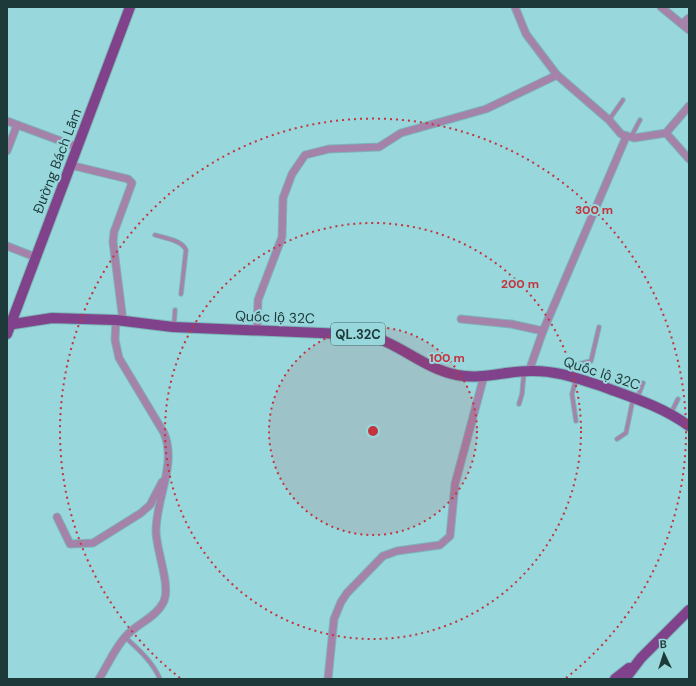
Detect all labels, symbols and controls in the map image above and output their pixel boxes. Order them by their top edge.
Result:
street label: Đường Bách Lẫm [29,106,85,216]
text: 300 m [575,202,613,218]
text: 200 m [501,276,539,292]
street label: Quốc lộ 32C [235,307,315,327]
road number: QL.32C [331,323,385,345]
text: 100 m [429,350,465,366]
street label: Quốc lộ 32C [561,352,643,394]
centre of rings [366,424,380,438]
north arrow [644,634,684,674]
text: B [659,637,667,651]

